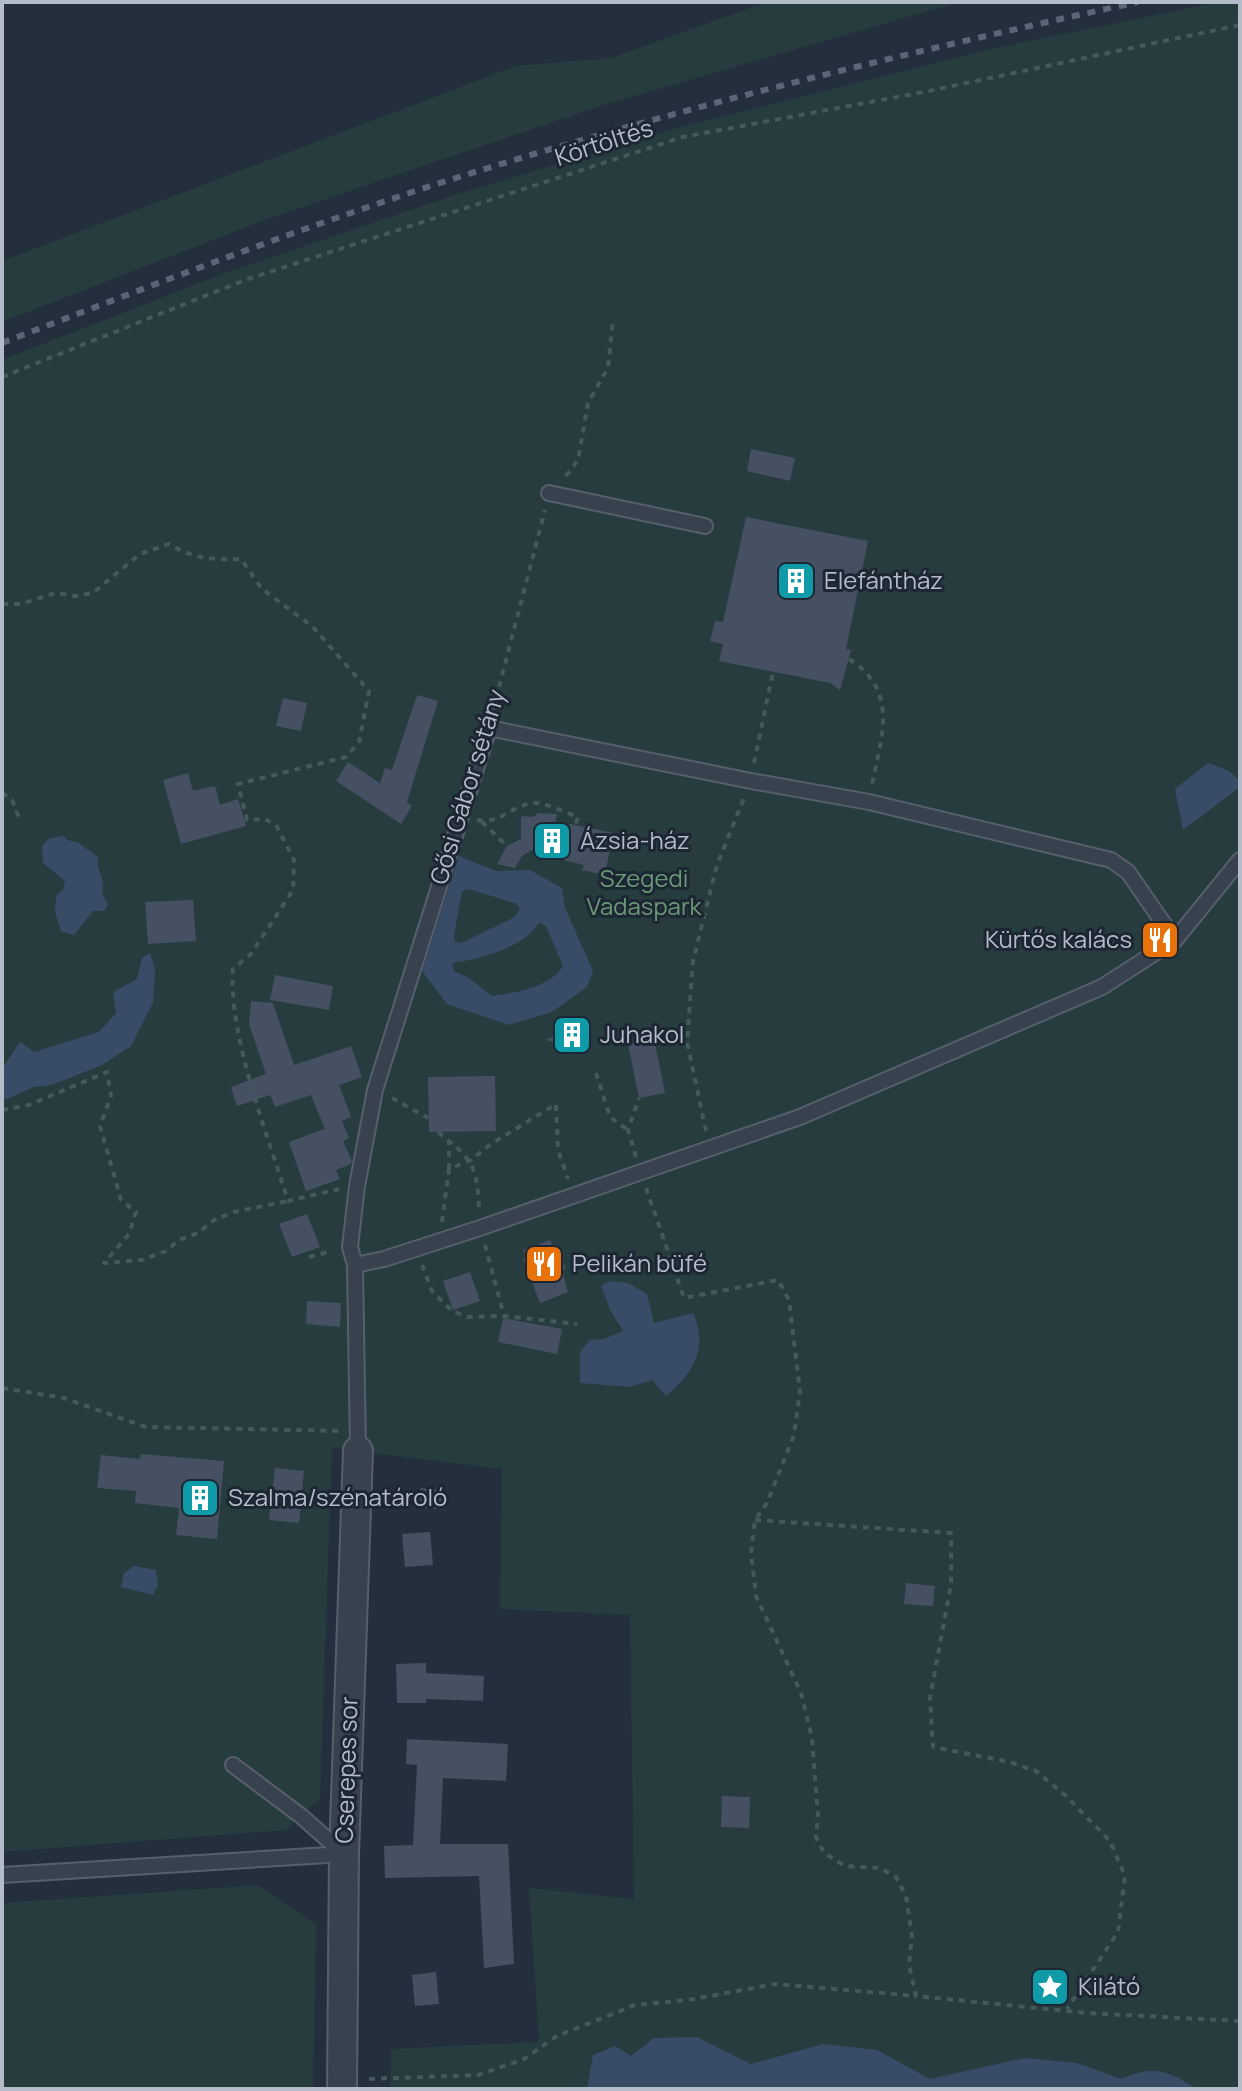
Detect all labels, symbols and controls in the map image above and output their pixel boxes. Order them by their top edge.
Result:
street label: Körtöltés [550,110,657,173]
building icon: Elefántház [775,560,817,602]
place label: Elefántház [824,563,943,596]
street label: Gősi Gábor sétány [421,685,512,888]
building icon: Ázsia-ház [531,820,573,862]
place label: Ázsia-ház [580,823,690,856]
park label: Szegedi Vadaspark [587,861,703,922]
restaurant icon: Kürtős kalács [1139,919,1181,961]
place label: Kürtős kalács [985,922,1132,955]
building icon: Juhakol [551,1014,593,1056]
place label: Juhakol [600,1017,684,1050]
restaurant icon: Pelikán büfé [523,1243,565,1285]
place label: Pelikán büfé [572,1246,707,1279]
building icon: Szalma/szénatároló [179,1477,221,1519]
place label: Szalma/szénatároló [228,1480,447,1513]
street label: Cserepes sor [326,1696,365,1844]
place icon: Kilátó [1029,1966,1071,2008]
place label: Kilátó [1078,1969,1140,2002]

